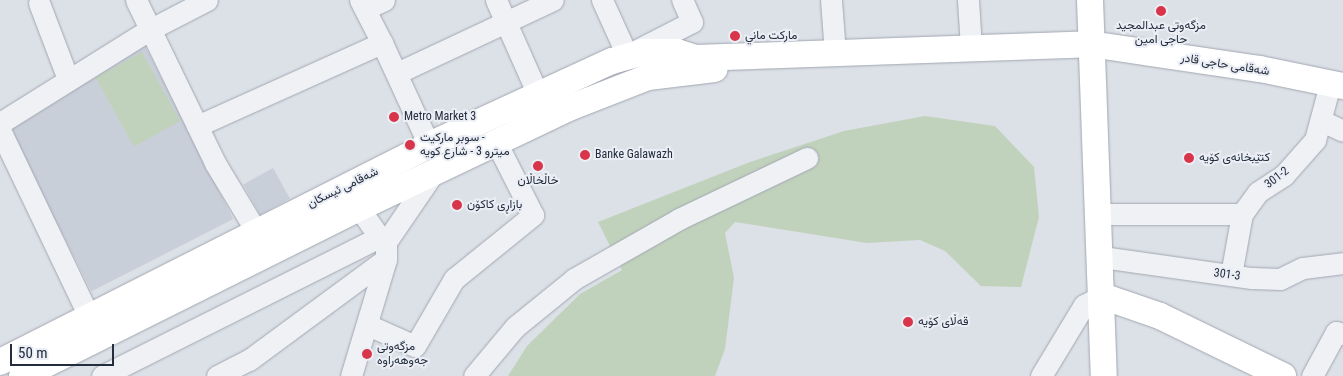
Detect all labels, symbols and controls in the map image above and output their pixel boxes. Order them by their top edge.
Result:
marker: مزگه‌وتی عبدالمجید حاجی امین [1155,5,1167,17]
place label: مزگه‌وتی عبدالمجید حاجی امین [1116,19,1206,47]
place label: مارکت ماني [745,29,798,43]
marker: مارکت ماني [729,30,741,42]
street label: شەقامی حاجی قادر [1180,51,1270,79]
place label: Metro Market 3 [404,110,476,124]
marker: Metro Market 3 [388,111,400,123]
place label: سوبر ماركيت - ميترو 3 - شارع كويه [420,131,510,159]
marker: سوبر ماركيت - ميترو 3 - شارع كويه [404,139,416,151]
place label: Banke Galawazh [595,148,673,162]
marker: Banke Galawazh [579,149,591,161]
place label: كتێبخانه‌ی كۆیه‌ [1199,151,1270,165]
marker: كتێبخانه‌ی كۆیه‌ [1183,152,1195,164]
marker: خاڵخاڵان [532,160,544,172]
street label: 301-2 [1262,164,1292,192]
street label: شەقامی ئیسکان [305,165,381,211]
place label: خاڵخاڵان [518,174,558,188]
place label: بازاڕی کاکۆن [467,198,522,212]
marker: بازاڕی کاکۆن [451,199,463,211]
street label: 301-3 [1213,266,1241,284]
place label: قەڵای کۆیە [918,315,968,329]
marker: قەڵای کۆیە [902,316,914,328]
scale bar [12,334,116,366]
place label: مزگه‌وتی جه‌وهه‌راوه [377,340,428,368]
text: 50 m [18,344,48,362]
marker: مزگه‌وتی جه‌وهه‌راوه [361,348,373,360]

